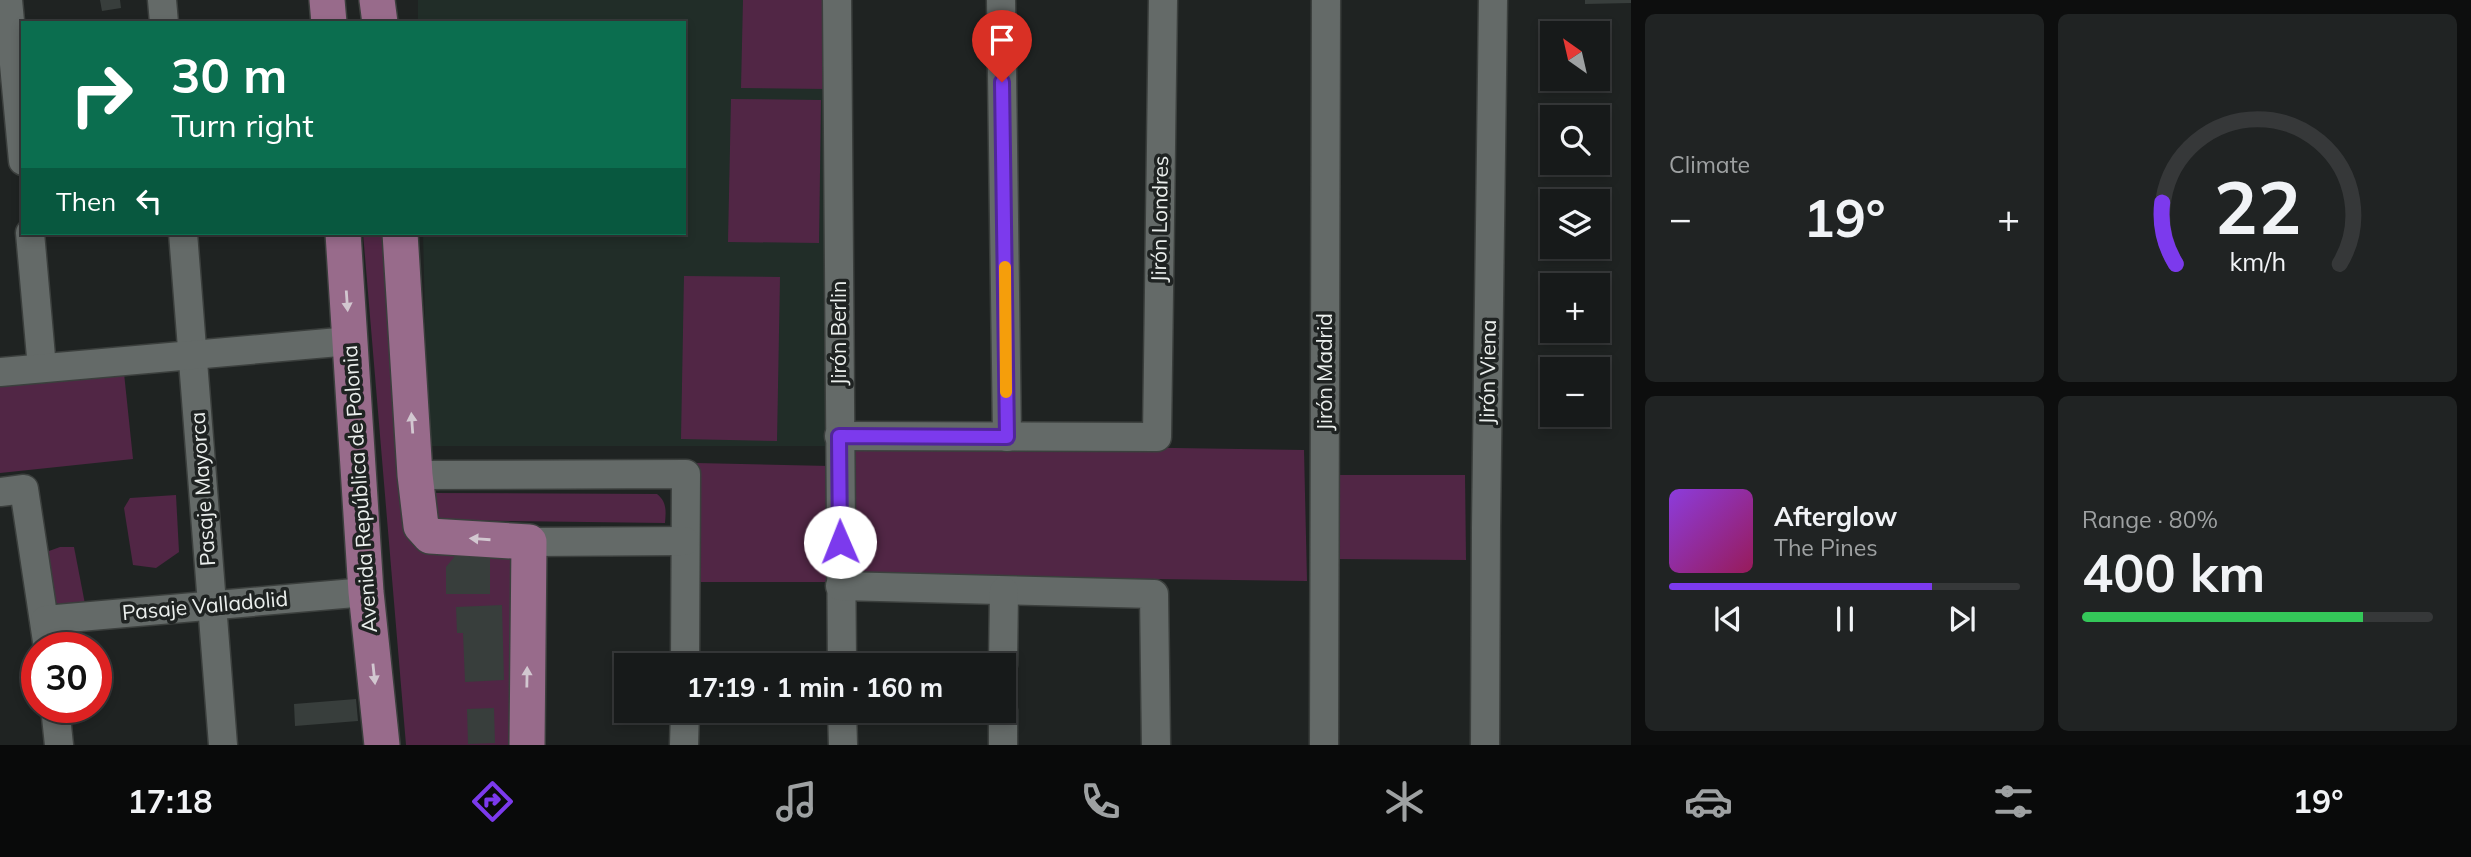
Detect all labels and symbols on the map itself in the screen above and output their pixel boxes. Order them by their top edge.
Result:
pin [972,10,1032,82]
north arrow [1540,21,1610,91]
street label: Jirón Londres [1145,155,1173,283]
street label: Jirón Berlin [825,281,851,385]
one-way arrow [342,290,353,312]
street label: Jirón Madrid [1311,313,1337,431]
street label: Jirón Viena [1473,319,1501,425]
street label: Avenida República de Polonia [336,344,382,634]
street label: Pasaje Mayorca [184,411,220,567]
one-way arrow [406,412,417,434]
position arrow [803,505,877,579]
one-way arrow [469,533,491,544]
street label: Pasaje Valladolid [121,585,289,625]
speed limit sign: 30 [21,632,112,723]
one-way arrow [369,663,380,685]
one-way arrow [522,666,533,688]

